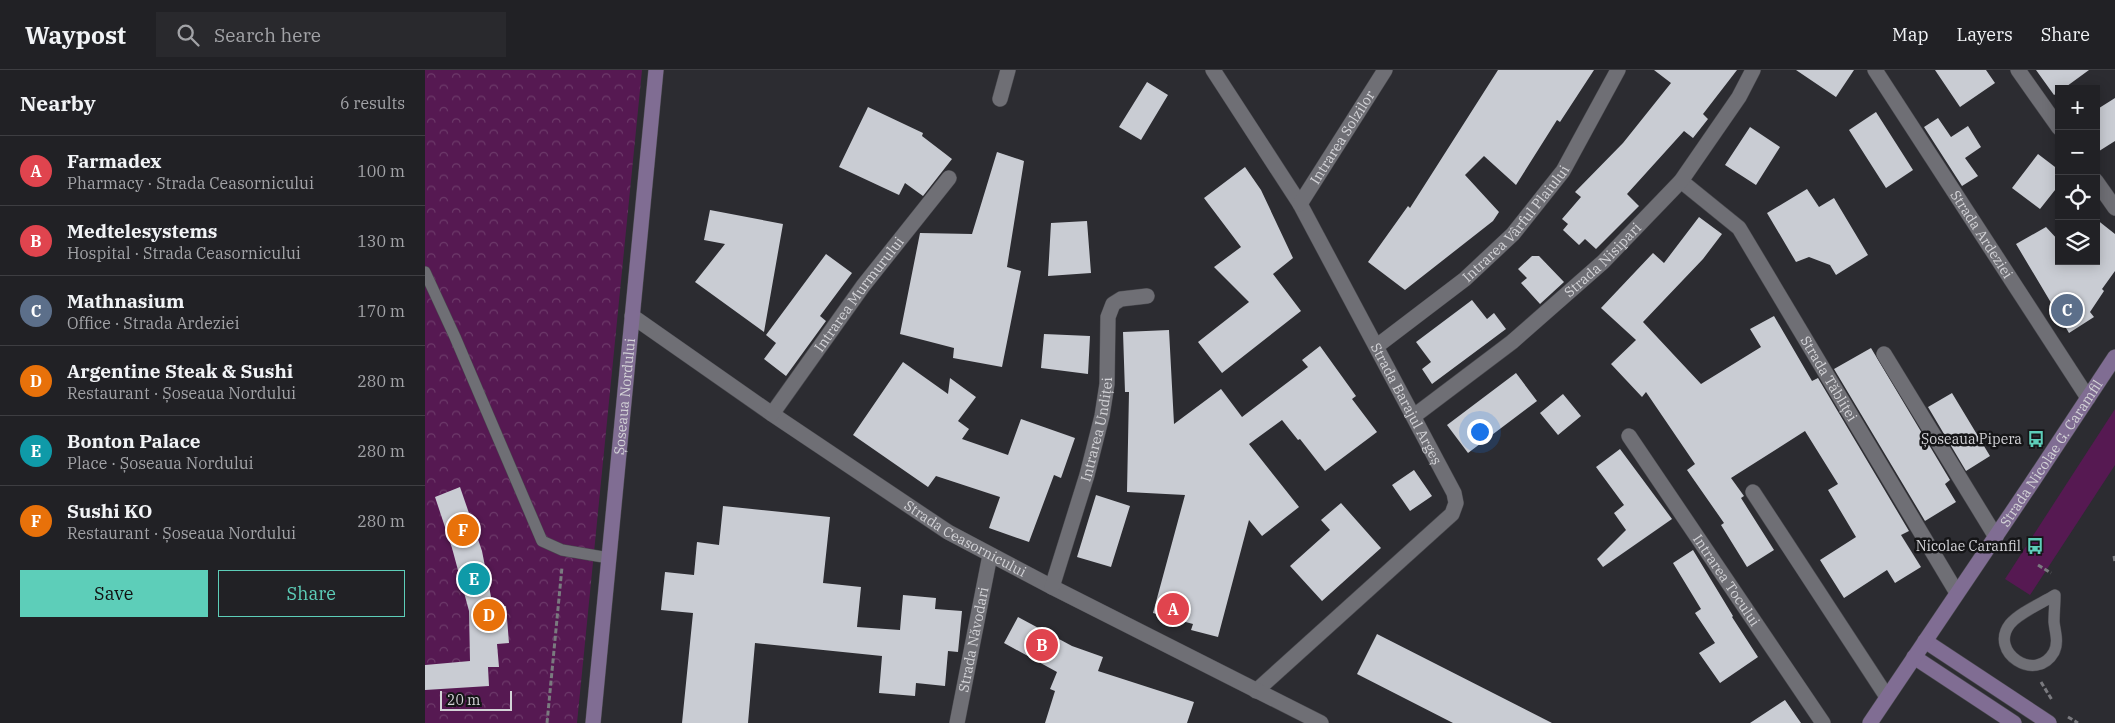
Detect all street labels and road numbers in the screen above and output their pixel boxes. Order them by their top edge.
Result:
street label: Intrarea Solzilor [1306,86,1379,188]
street label: Intrarea Vârful Plaiului [1458,162,1573,286]
street label: Strada Ardeziei [1946,187,2017,282]
street label: Strada Nisipari [1560,219,1645,301]
street label: Intrarea Murmurului [810,233,908,355]
street label: Strada Tăbliței [1796,333,1861,425]
street label: Șoseaua Nordului [610,337,639,456]
street label: Strada Barajul Argeș [1367,340,1446,468]
street label: Strada Nicolae G. Caramfil [1996,376,2107,530]
street label: Intrarea Undiței [1076,377,1116,484]
street label: Strada Ceasornicului [901,496,1029,581]
street label: Intrarea Tocului [1689,531,1764,630]
street label: Strada Năvodari [954,585,993,694]

